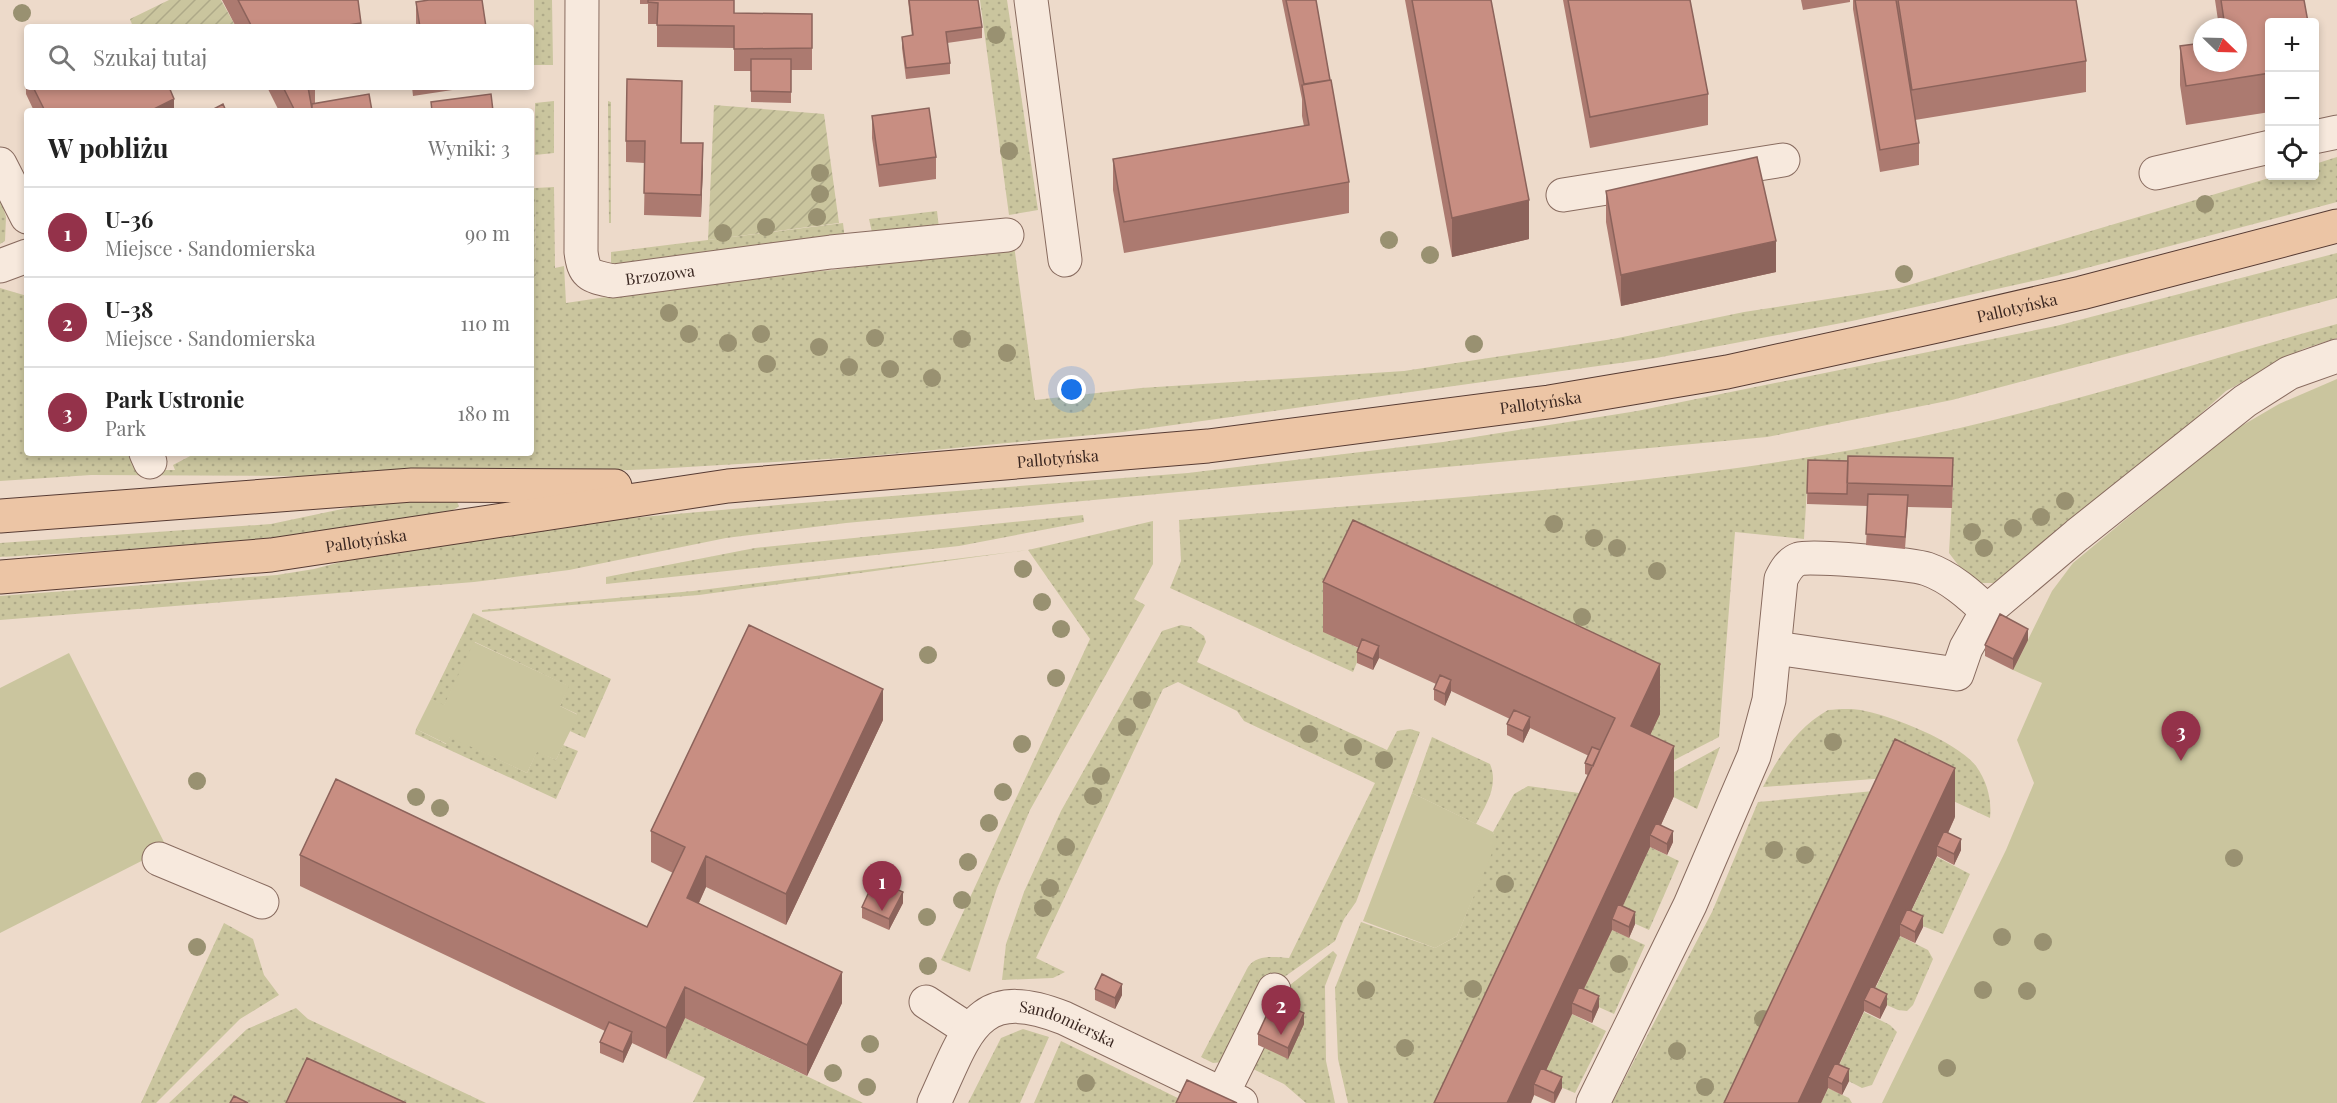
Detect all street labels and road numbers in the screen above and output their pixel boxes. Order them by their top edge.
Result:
street label: Brzozowa [624,259,696,289]
street label: Pallotyńska [1974,288,2059,327]
street label: Pallotyńska [1498,386,1583,418]
street label: Pallotyńska [1016,444,1100,472]
street label: Pallotyńska [324,524,408,557]
street label: Sandomierska [1018,995,1119,1051]

